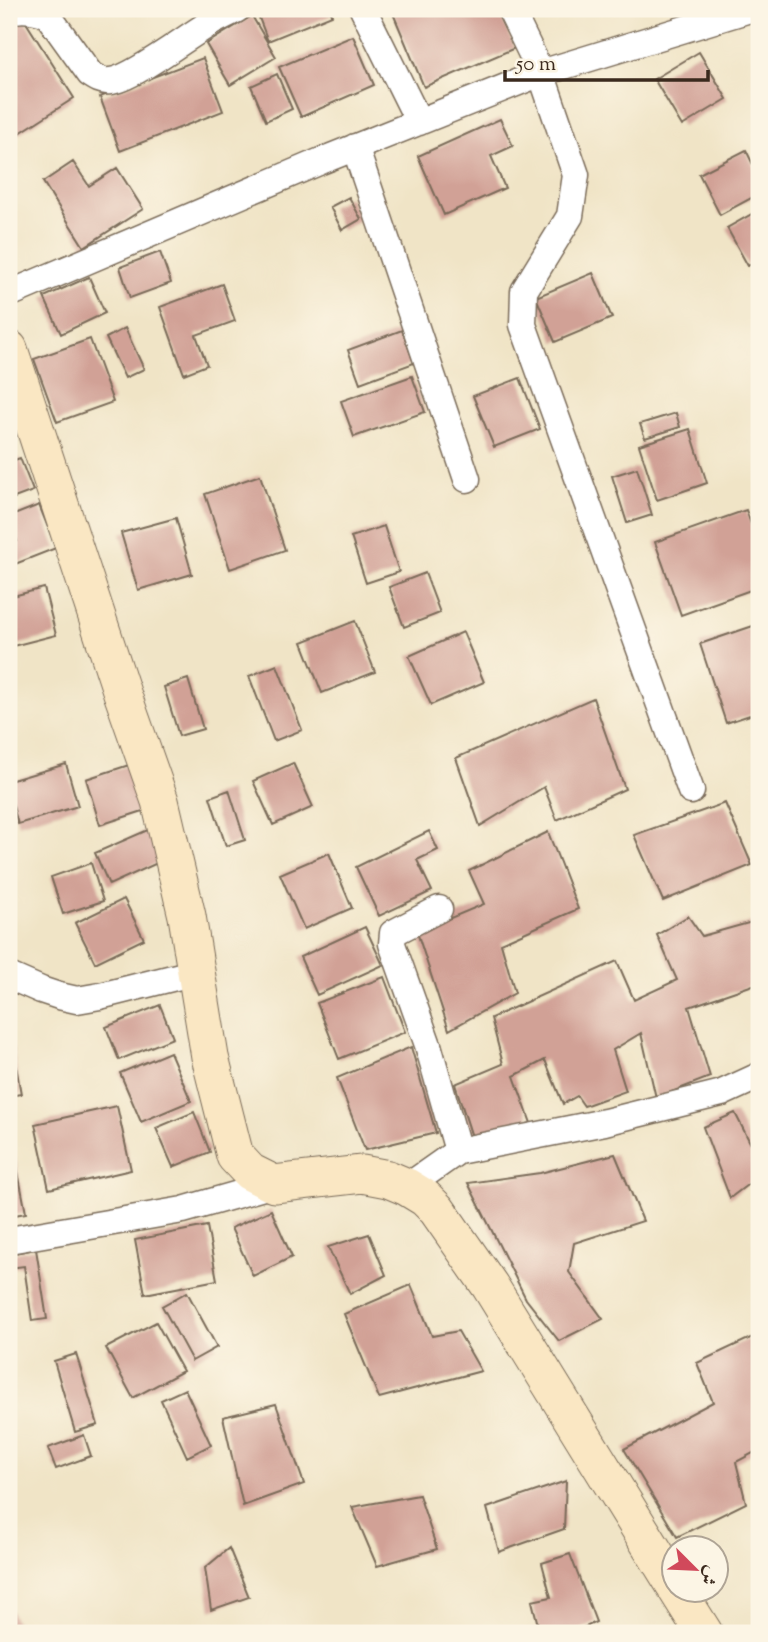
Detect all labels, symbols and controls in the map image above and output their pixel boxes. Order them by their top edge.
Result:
scale bar [505,38,708,82]
text: 50 m [515,50,556,80]
north arrow [660,1534,730,1604]
text: ش [692,1561,724,1589]

